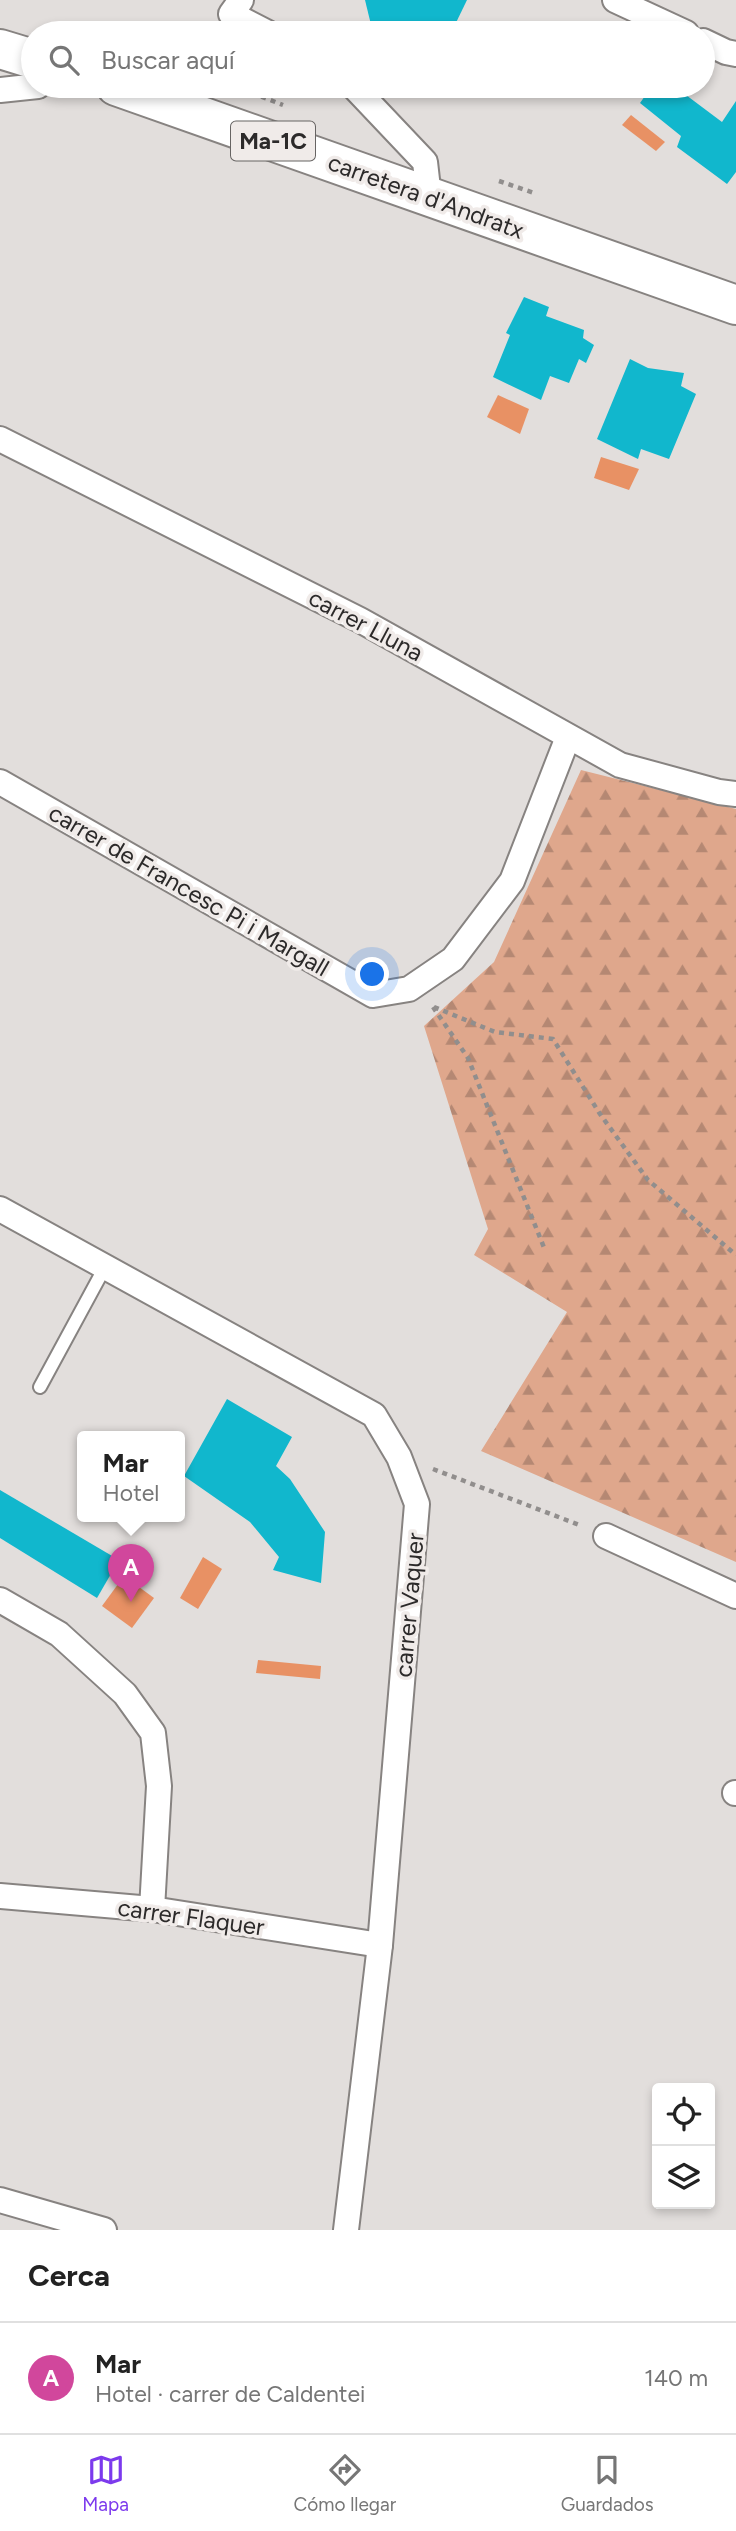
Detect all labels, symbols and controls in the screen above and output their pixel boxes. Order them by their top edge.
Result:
search box [21,21,715,98]
icon: search [45,41,83,79]
text: Buscar aquí [101,44,235,76]
road number: Ma-1C [231,122,315,160]
street label: carretera d'Andratx [324,147,528,245]
street label: carrer Lluna [304,583,428,667]
street label: carrer de Francesc Pi i Margall [44,798,334,982]
your location [355,957,389,991]
popup [77,1431,185,1522]
text: Mar [103,1447,149,1479]
text: Hotel [103,1479,159,1507]
street label: carrer Vaquer [388,1532,430,1678]
pin: A [108,1544,154,1602]
street label: carrer Flaquer [116,1892,266,1942]
map controls [652,2083,715,2209]
button: locate [652,2083,715,2146]
button: layers [652,2146,715,2209]
text: Cerca [28,2257,110,2294]
text: Mar [95,2348,141,2380]
text: A [43,2364,59,2392]
text: 140 m [644,2364,708,2392]
text: Hotel · carrer de Caldentei [95,2380,365,2408]
tab: Mapa [82,2451,129,2516]
tab: Cómo llegar [294,2451,396,2516]
tab: Guardados [561,2451,654,2516]

